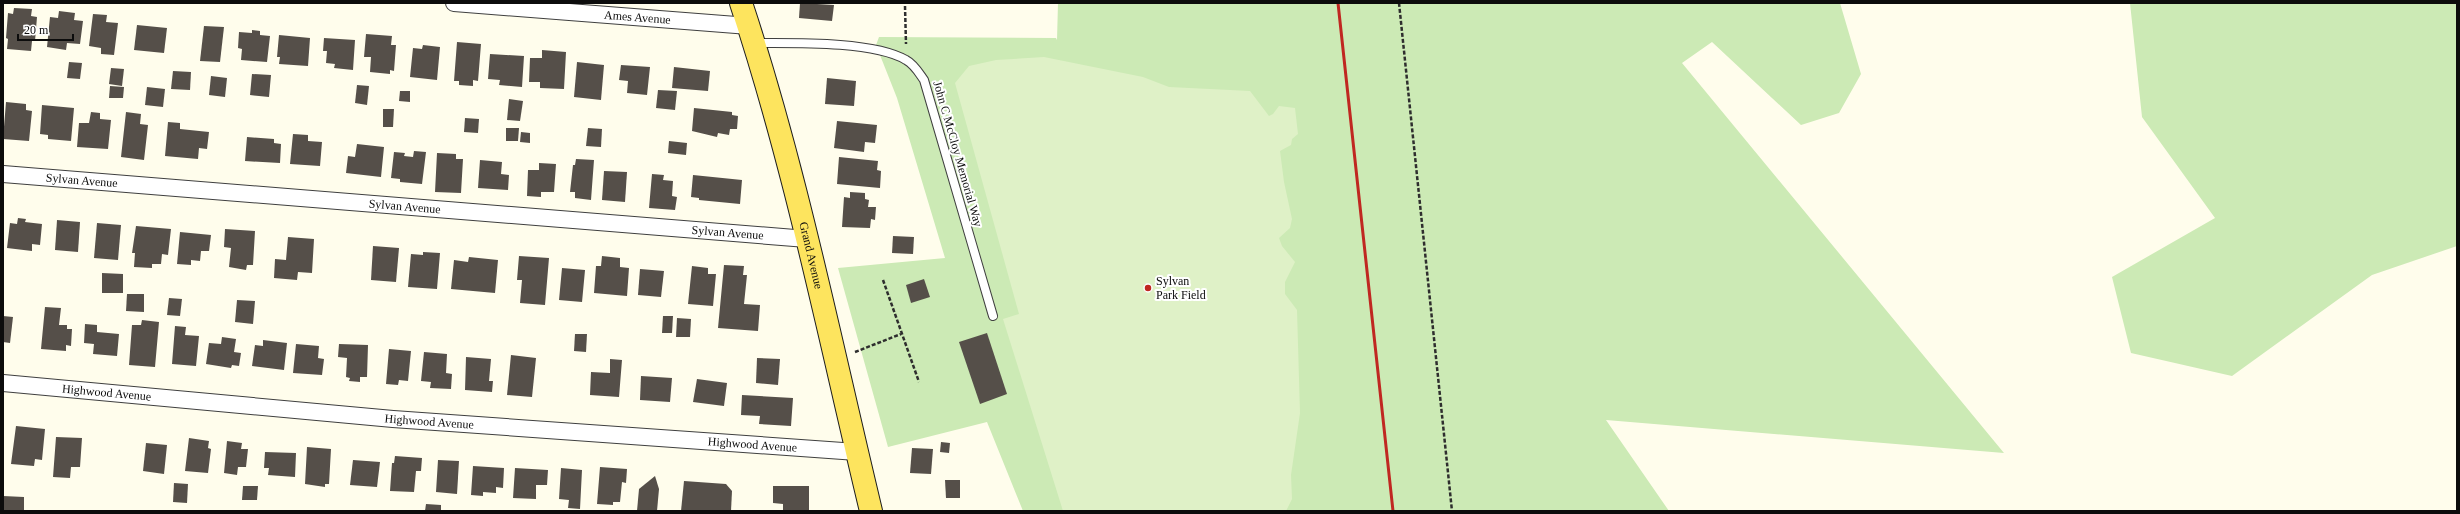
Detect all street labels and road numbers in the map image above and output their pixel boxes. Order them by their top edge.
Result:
street label: Ames Avenue [604,8,671,27]
street label: John C McCloy Memorial Way [930,80,986,228]
street label: Sylvan Avenue [45,170,118,190]
street label: Sylvan Avenue [368,197,441,216]
street label: Grand Avenue [796,220,826,290]
street label: Sylvan Avenue [691,223,764,242]
street label: Highwood Avenue [61,381,152,404]
street label: Highwood Avenue [384,411,474,432]
street label: Highwood Avenue [707,434,798,455]

